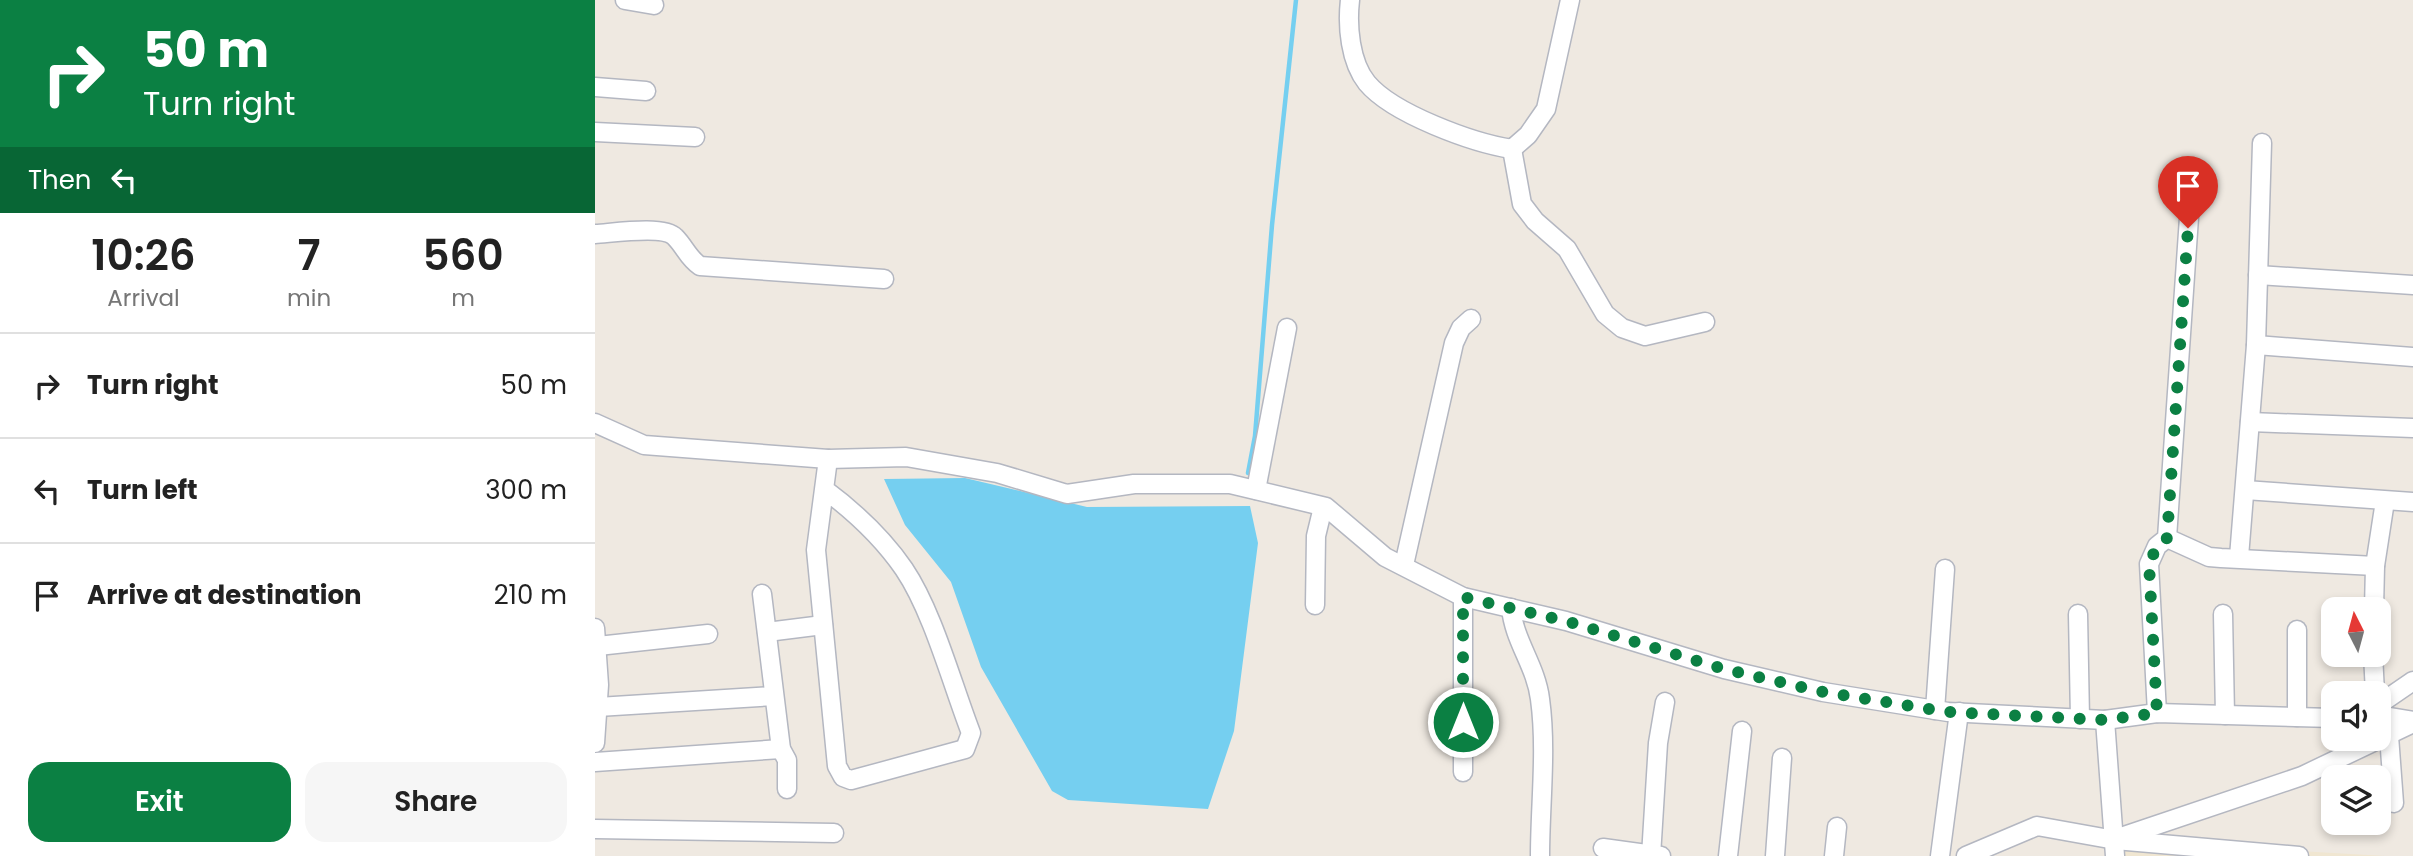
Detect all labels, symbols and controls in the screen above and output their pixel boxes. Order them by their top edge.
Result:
text: 50 m [143,16,269,84]
icon: right [28,28,119,119]
text: Turn right [143,81,295,126]
pin [2158,156,2218,228]
icon: left [105,161,143,199]
text: Then [28,162,91,198]
icon: arrive [2169,167,2207,205]
text: 10:26 [91,226,196,285]
text: 7 [298,226,321,285]
text: 560 [423,226,504,285]
text: Arrival [107,282,180,314]
text: min [287,282,331,314]
text: m [451,282,475,314]
icon: right [28,367,66,405]
text: Turn right [87,367,219,403]
text: 50 m [501,367,567,403]
icon: left [28,472,66,510]
text: Turn left [87,472,198,508]
text: 300 m [485,472,567,508]
icon: arrive [28,577,66,615]
text: Arrive at destination [87,577,362,613]
text: 210 m [494,577,567,613]
north arrow [2321,597,2391,667]
map controls [2321,597,2391,835]
button: sound [2321,681,2391,751]
position arrow [1426,685,1500,759]
button: Exit [28,762,291,842]
button: Share [305,762,567,842]
button: layers [2321,765,2391,835]

